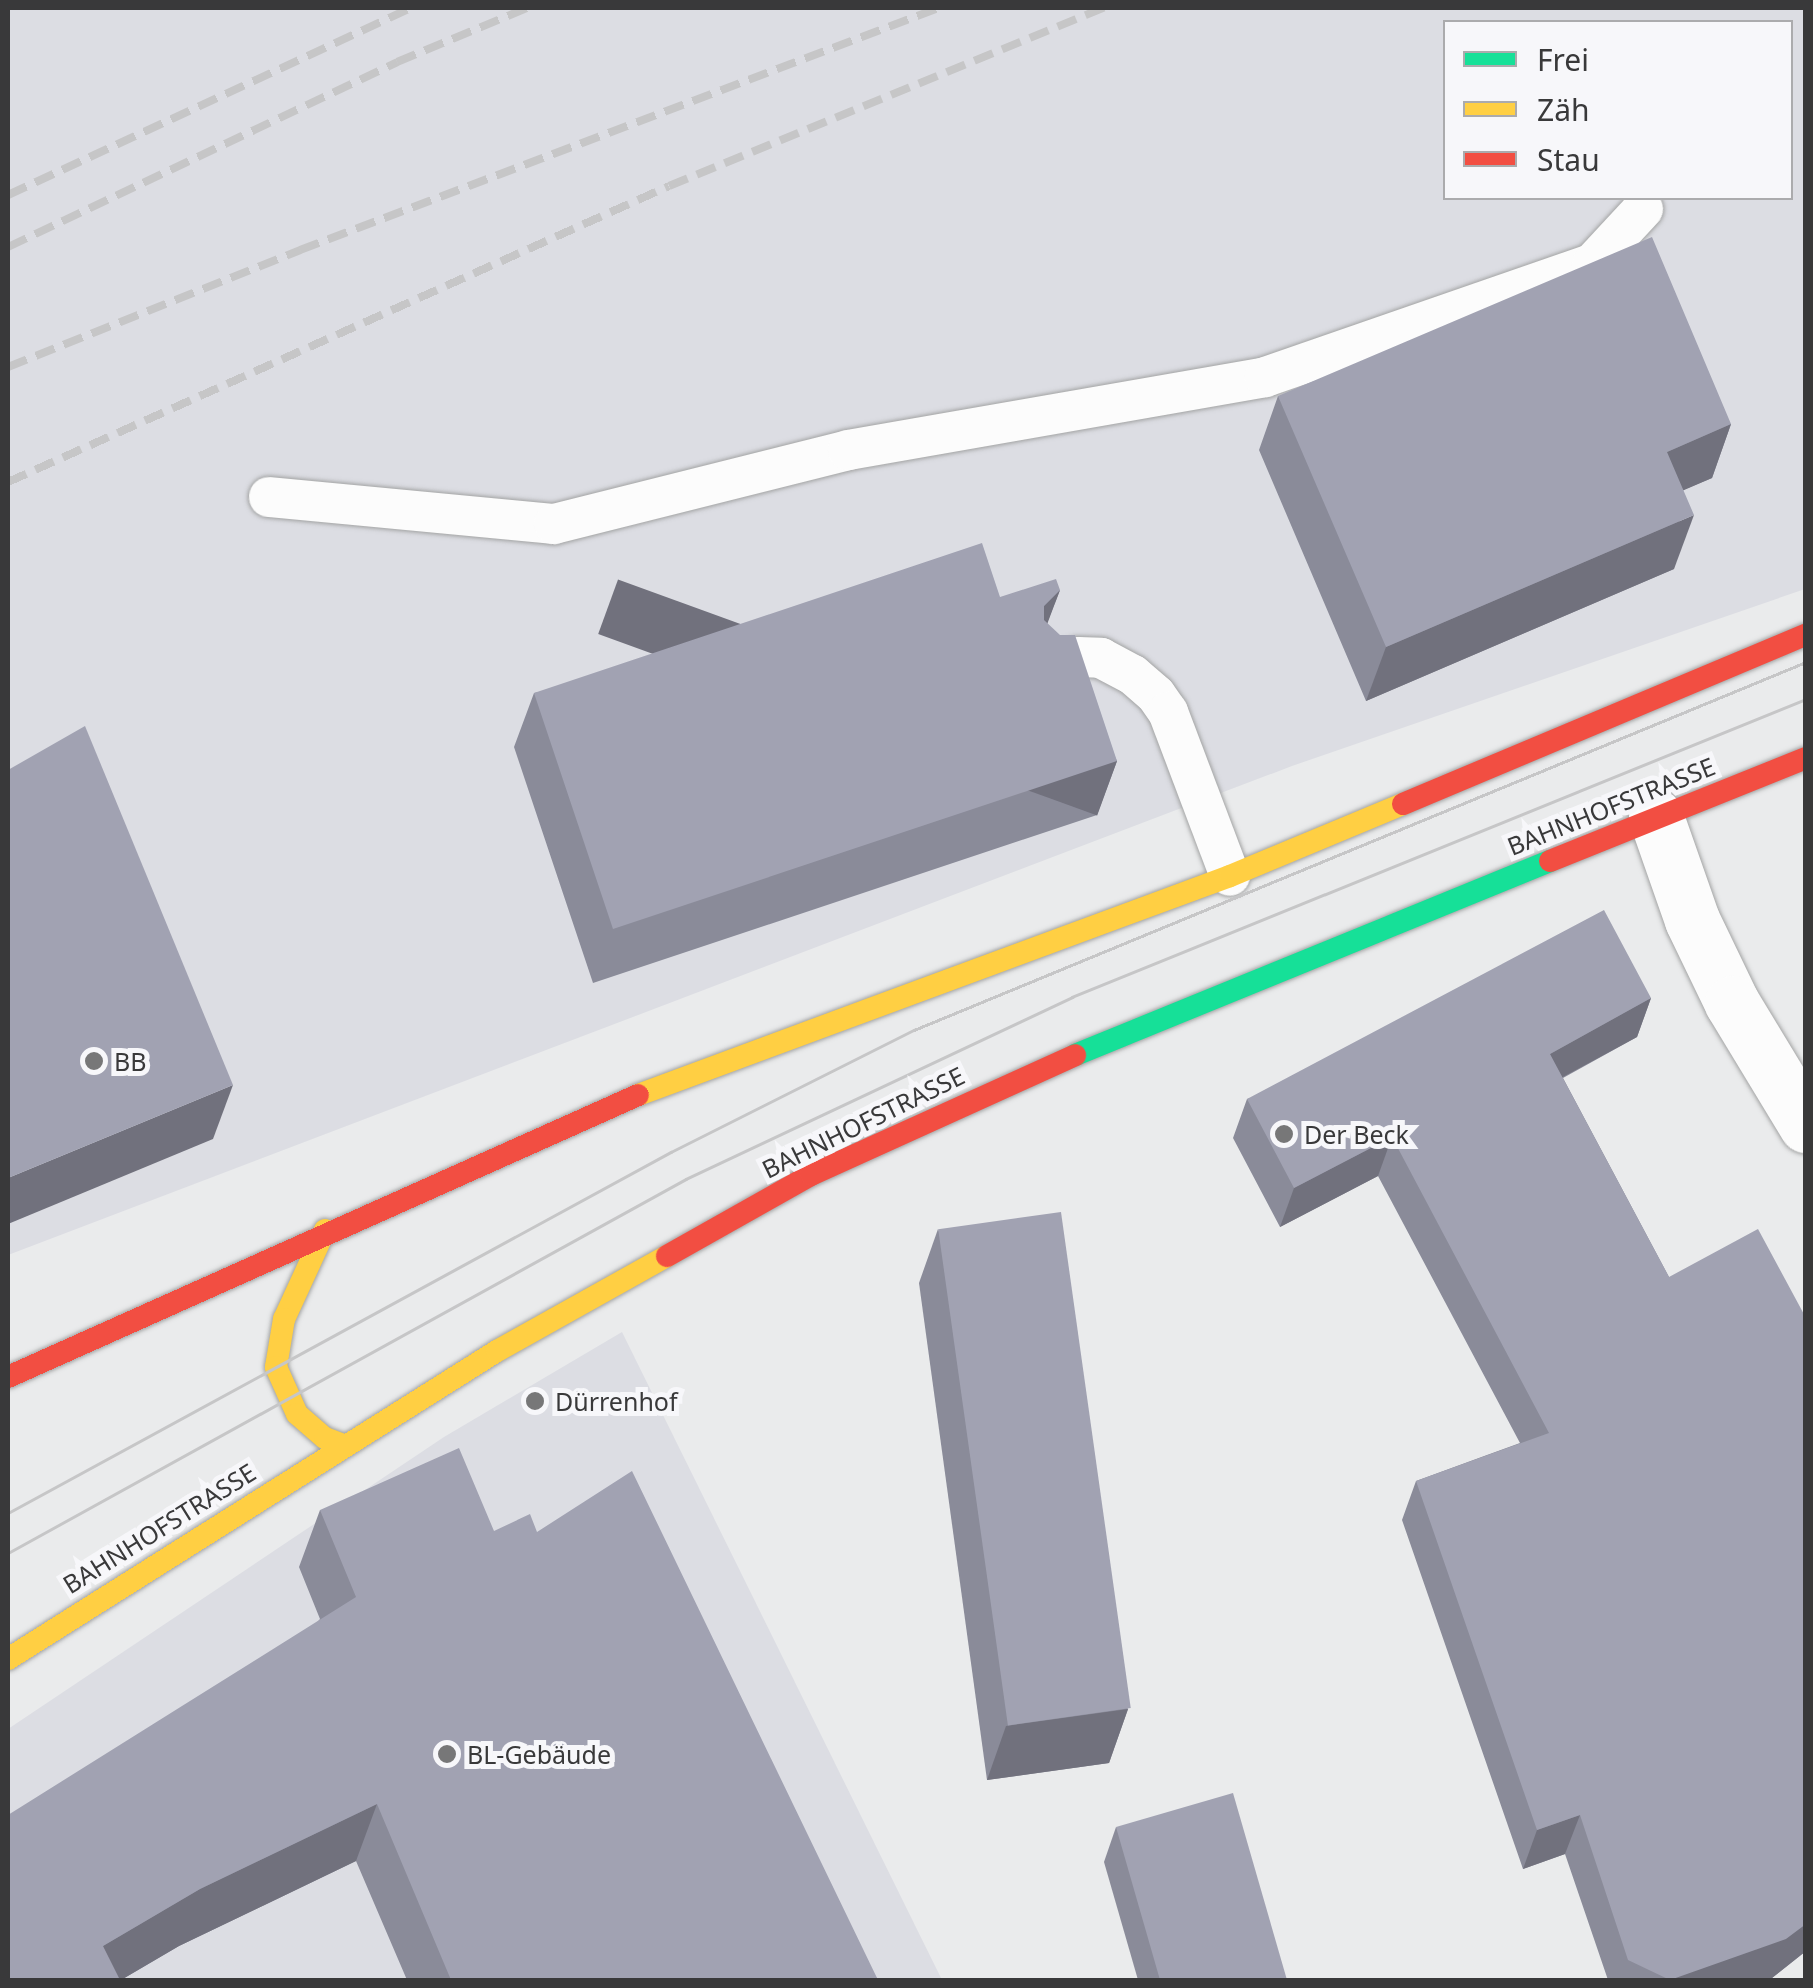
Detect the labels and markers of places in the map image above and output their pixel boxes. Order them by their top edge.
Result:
place label: BB [114,1046,146,1076]
marker: BB [83,1050,105,1072]
place label: Der Beck [1304,1119,1409,1149]
marker: Der Beck [1273,1123,1295,1145]
place label: Dürrenhof [555,1386,678,1416]
marker: Dürrenhof [524,1390,546,1412]
place label: BL-Gebäude [467,1739,611,1769]
marker: BL-Gebäude [436,1743,458,1765]

